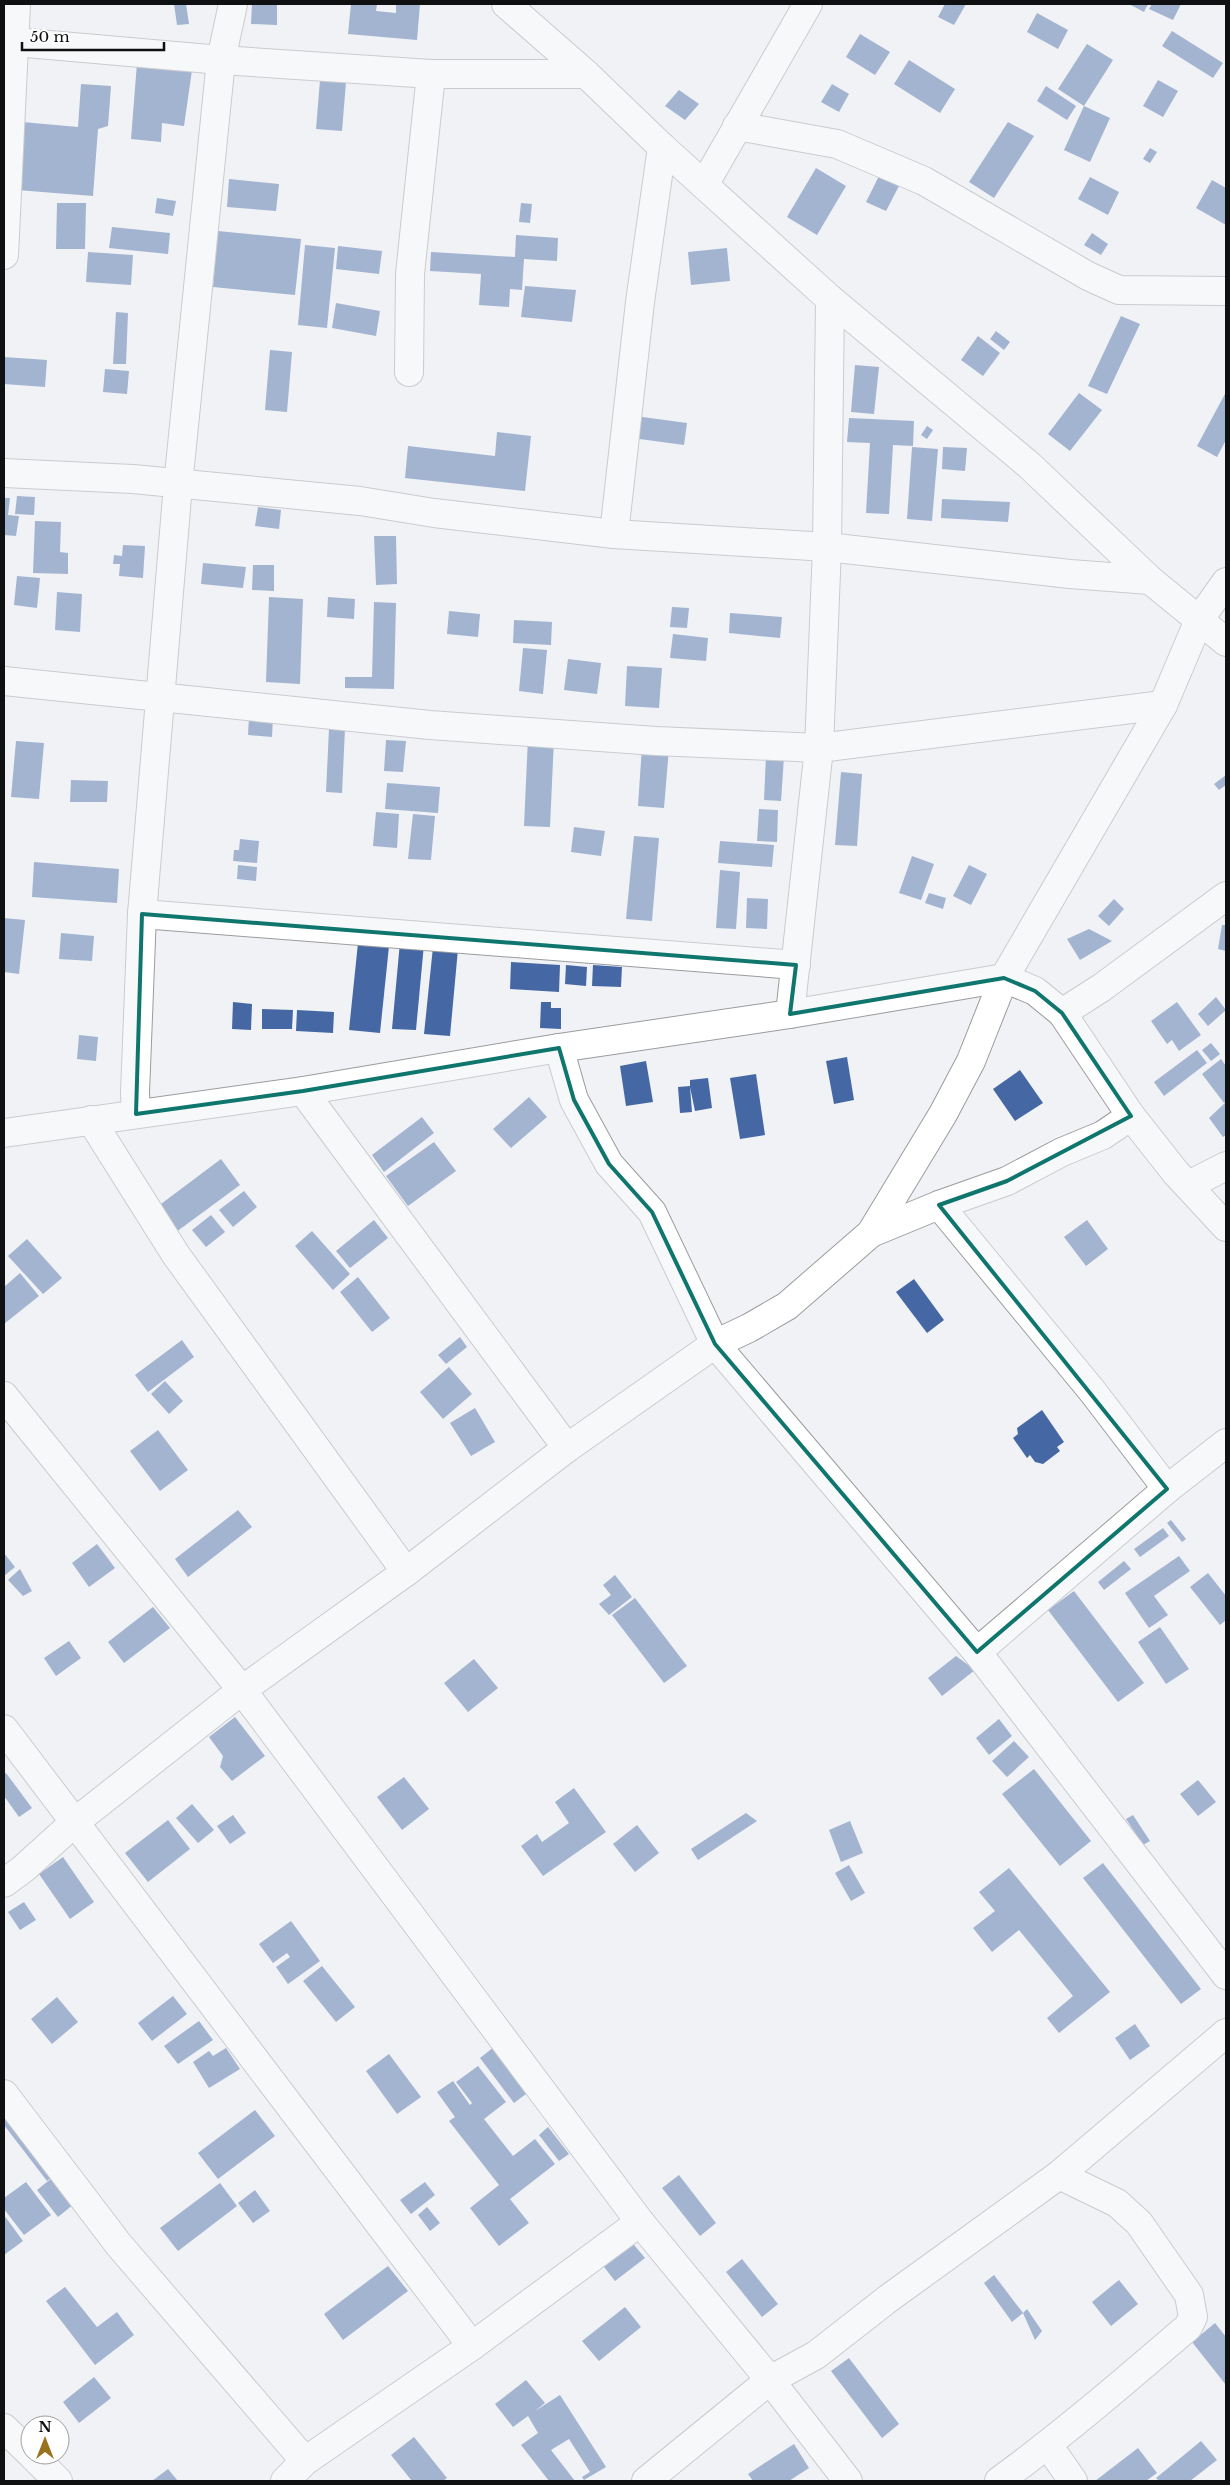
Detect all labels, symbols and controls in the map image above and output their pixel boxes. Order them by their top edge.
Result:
scale bar [22,20,165,52]
text: 50 m [30,27,70,46]
north arrow [20,2415,70,2465]
text: N [38,2418,52,2436]

